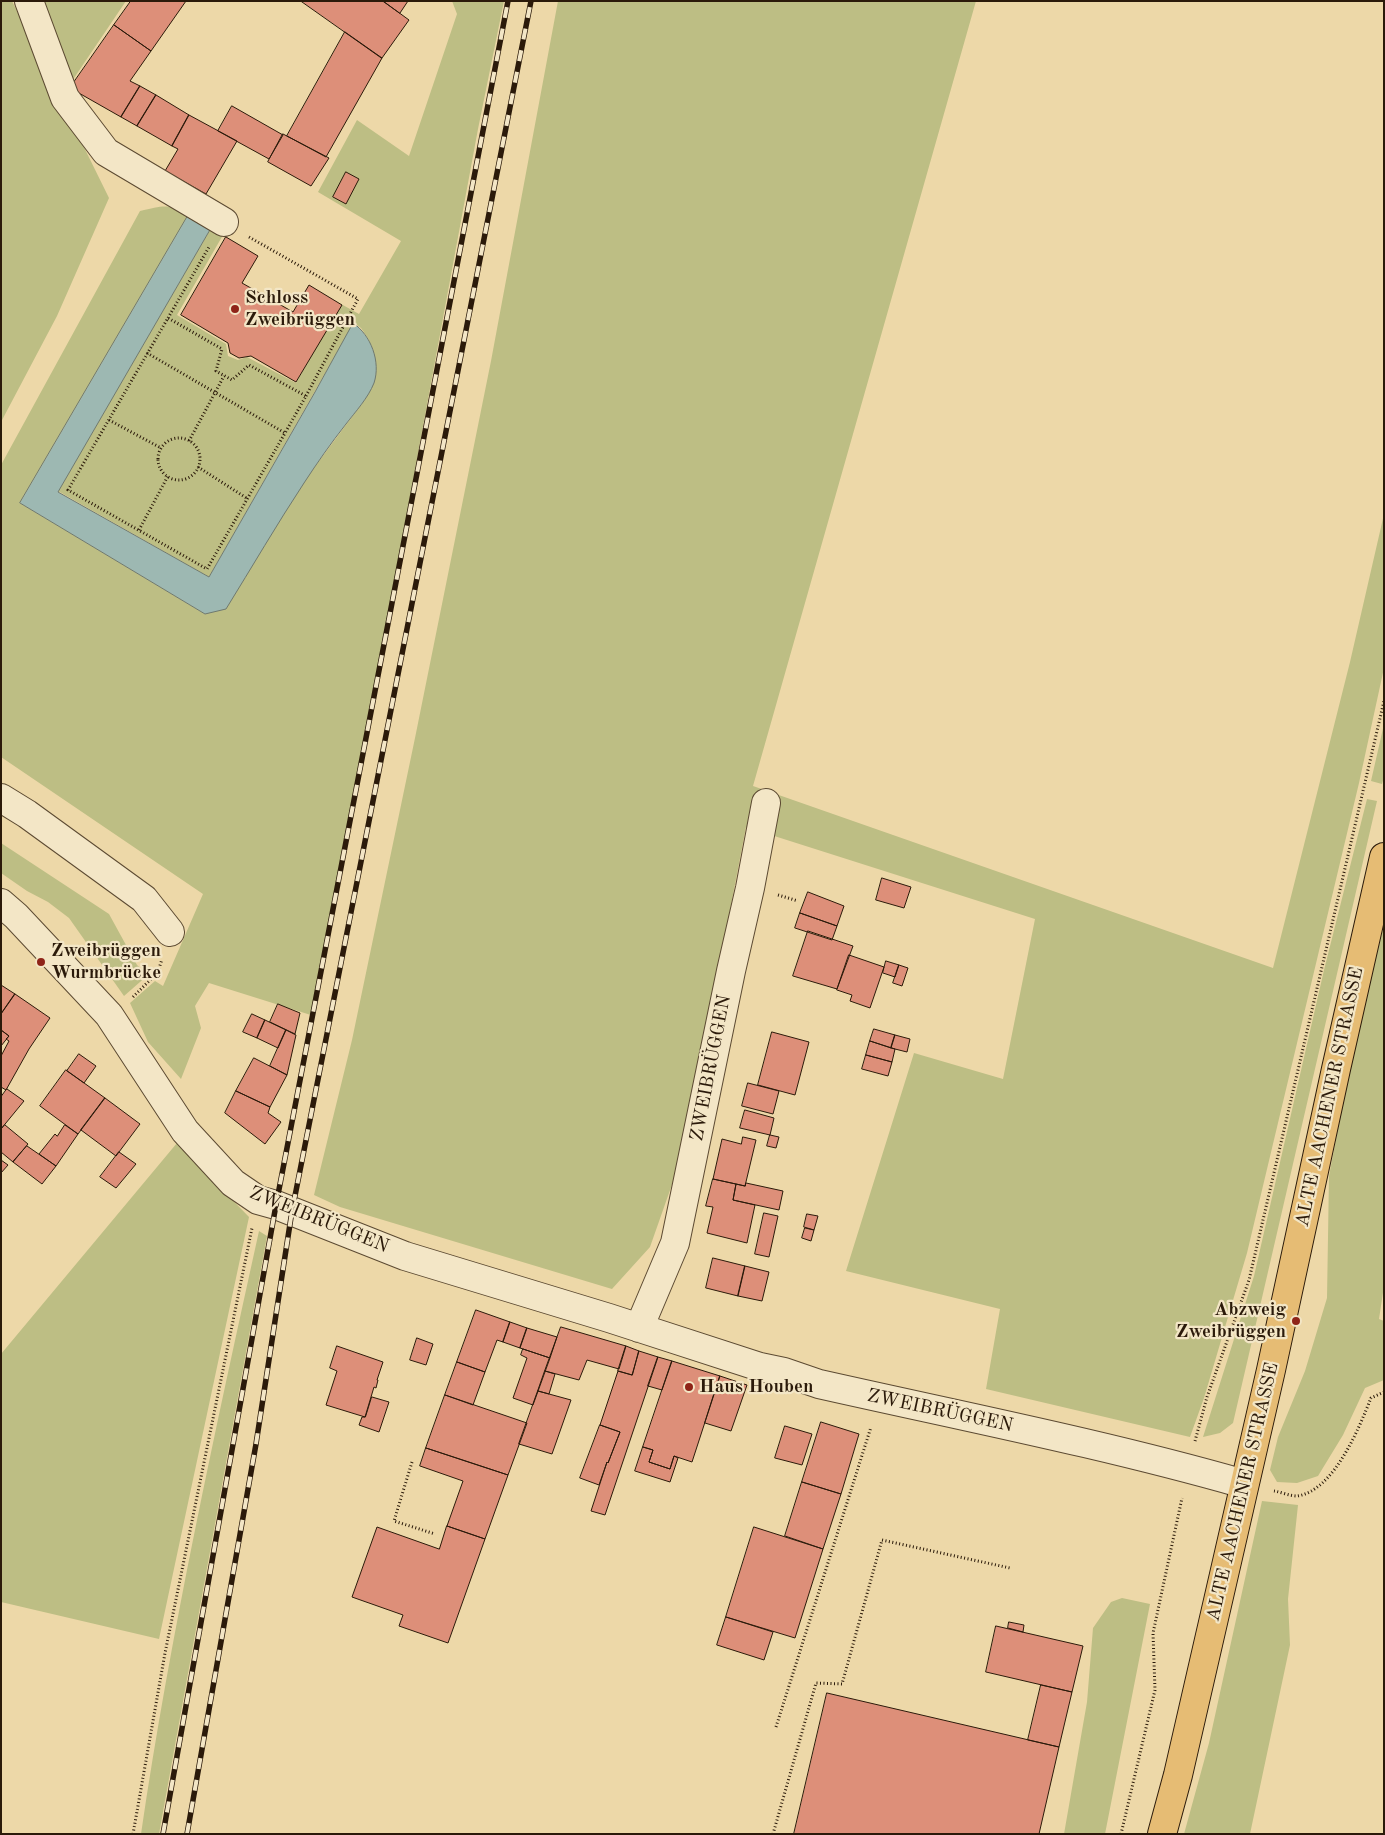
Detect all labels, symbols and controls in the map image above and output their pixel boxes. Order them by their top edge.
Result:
place label: Schloss Zweibrüggen [245,287,355,331]
marker: Schloss Zweibrüggen [229,303,241,315]
place label: Zweibrüggen Wurmbrücke [51,940,161,984]
marker: Zweibrüggen Wurmbrücke [35,956,47,968]
street label: ALTE AACHENER STRASSE [1291,965,1369,1229]
street label: ZWEIBRÜGGEN [686,993,736,1143]
street label: ZWEIBRÜGGEN [246,1182,392,1258]
place label: Abzweig Zweibrüggen [1176,1299,1286,1343]
marker: Abzweig Zweibrüggen [1290,1315,1302,1327]
street label: ALTE AACHENER STRASSE [1202,1360,1284,1624]
place label: Haus Houben [699,1376,813,1398]
marker: Haus Houben [683,1381,695,1393]
street label: ZWEIBRÜGGEN [865,1384,1015,1438]

